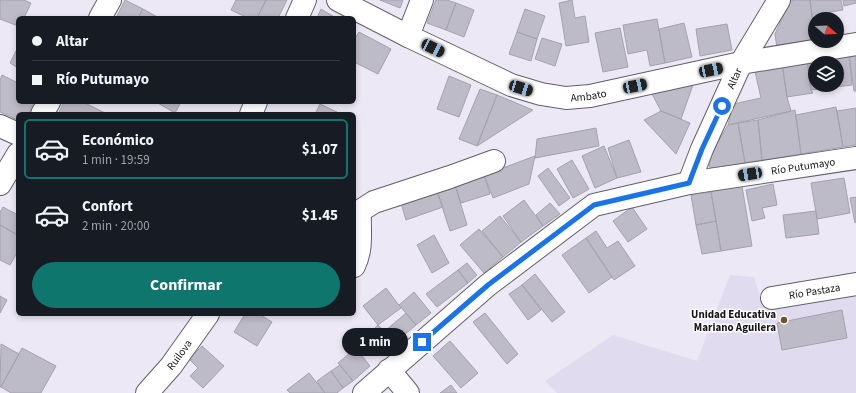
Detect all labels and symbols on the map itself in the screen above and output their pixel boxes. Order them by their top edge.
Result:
north arrow [808,12,844,48]
car [420,37,446,59]
car [698,62,724,78]
street label: Altar [723,65,745,91]
car [622,78,648,94]
car [508,79,534,97]
street label: Ambato [570,85,608,105]
route start [713,97,731,115]
street label: Río Putumayo [770,154,836,178]
car [737,166,763,182]
street label: Río Pastaza [788,279,841,303]
place label: Unidad Educativa Mariano Aguilera [691,307,776,335]
marker: Unidad Educativa Mariano Aguilera [779,315,789,325]
callout: 1 min [342,328,408,356]
route end [413,333,431,351]
street label: Ruilova [163,336,195,373]

